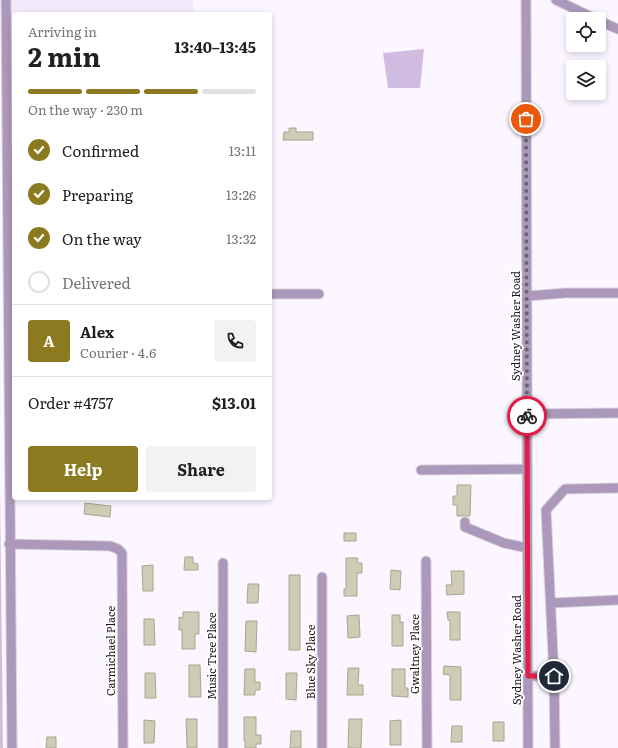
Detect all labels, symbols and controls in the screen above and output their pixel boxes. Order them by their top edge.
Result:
map controls [566,12,606,100]
button: locate [566,12,606,52]
text: Arriving in [28,22,97,41]
text: 13:40–13:45 [175,35,256,58]
text: 2 min [28,36,101,75]
button: layers [566,60,606,100]
text: On the way · 230 m [28,100,143,119]
pin [509,102,543,136]
icon: bag [515,108,537,130]
icon: check [28,139,50,161]
text: Confirmed [62,139,139,162]
text: 13:11 [229,141,256,160]
icon: check [28,183,50,205]
text: Preparing [62,183,133,206]
text: 13:26 [226,185,256,204]
icon: check [28,227,50,249]
text: On the way [62,227,142,250]
text: 13:32 [226,229,256,248]
text: Delivered [62,271,131,294]
street label: Sydney Washer Road [507,271,523,381]
text: Alex [80,320,114,343]
button: phone [214,320,256,362]
text: A [43,329,55,352]
text: Courier · 4.6 [80,343,156,362]
text: Order #4757 [28,391,113,414]
text: $13.01 [212,391,256,414]
courier [507,396,547,436]
icon: bike [516,405,538,427]
button: Help [28,446,138,492]
button: Share [146,446,256,492]
street label: Sydney Washer Road [508,595,524,705]
street label: Carmichael Place [102,606,118,696]
street label: Music Tree Place [203,612,219,700]
street label: Gwaltney Place [406,614,422,694]
street label: Blue Sky Place [302,624,318,699]
pin [537,659,571,693]
icon: home [543,665,565,687]

